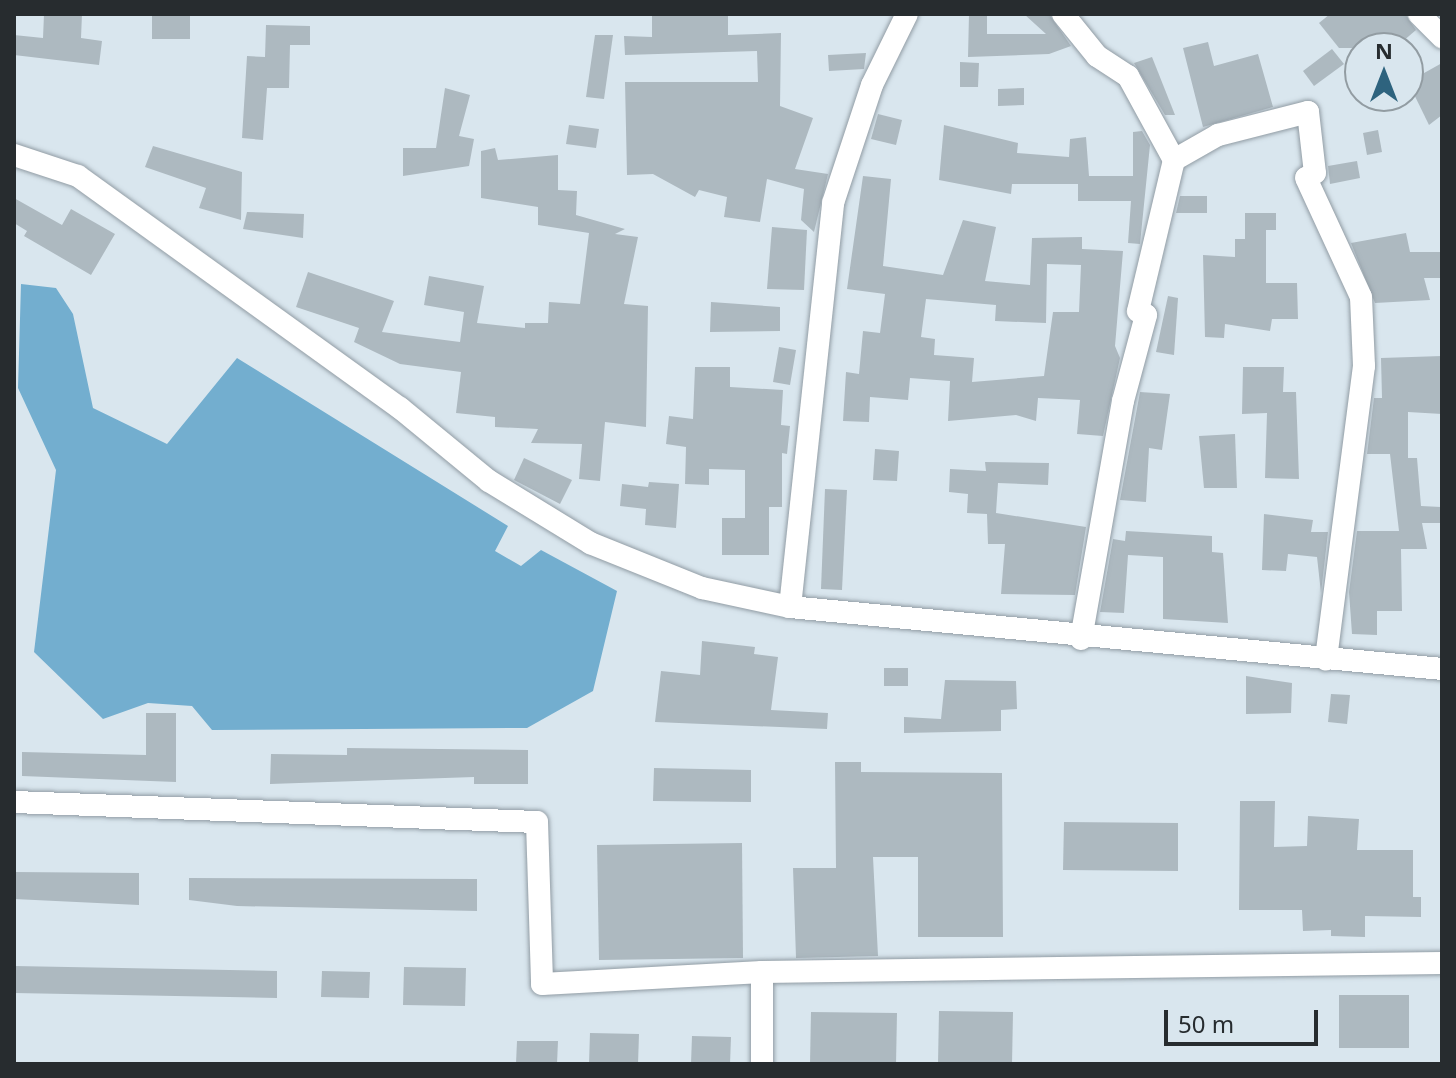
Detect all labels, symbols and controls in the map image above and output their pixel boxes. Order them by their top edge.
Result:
north arrow [1344,32,1424,112]
text: N [1375,35,1393,65]
scale bar [1168,994,1322,1044]
text: 50 m [1178,1007,1234,1040]

